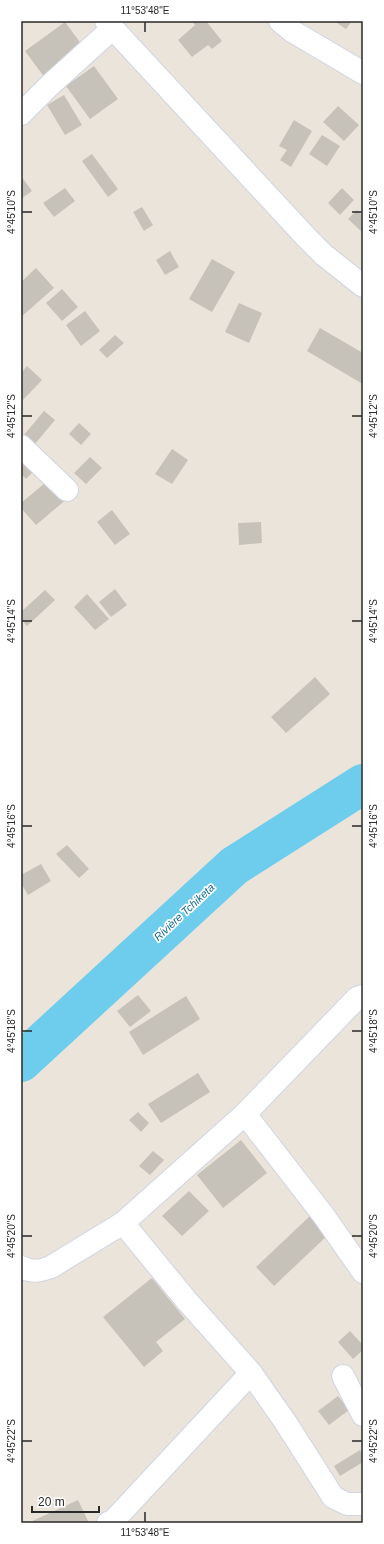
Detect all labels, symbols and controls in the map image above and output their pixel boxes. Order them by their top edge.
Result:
text: 11°53'48"E [121,5,170,16]
text: 4°45'10"S [6,190,17,234]
text: 4°45'10"S [368,190,379,234]
text: 4°45'12"S [6,394,17,438]
text: 4°45'12"S [368,394,379,438]
text: 4°45'14"S [6,599,17,643]
text: 4°45'14"S [368,599,379,643]
text: 4°45'16"S [6,804,17,848]
text: 4°45'16"S [368,804,379,848]
water label: Rivière Tchiketa [151,881,217,943]
text: 4°45'18"S [6,1009,17,1053]
text: 4°45'18"S [368,1009,379,1053]
text: 4°45'20"S [6,1214,17,1258]
text: 4°45'20"S [368,1214,379,1258]
text: 4°45'22"S [6,1419,17,1463]
text: 4°45'22"S [368,1419,379,1463]
scale bar [32,1488,99,1514]
text: 20 m [38,1495,65,1509]
text: 11°53'48"E [121,1527,170,1538]

